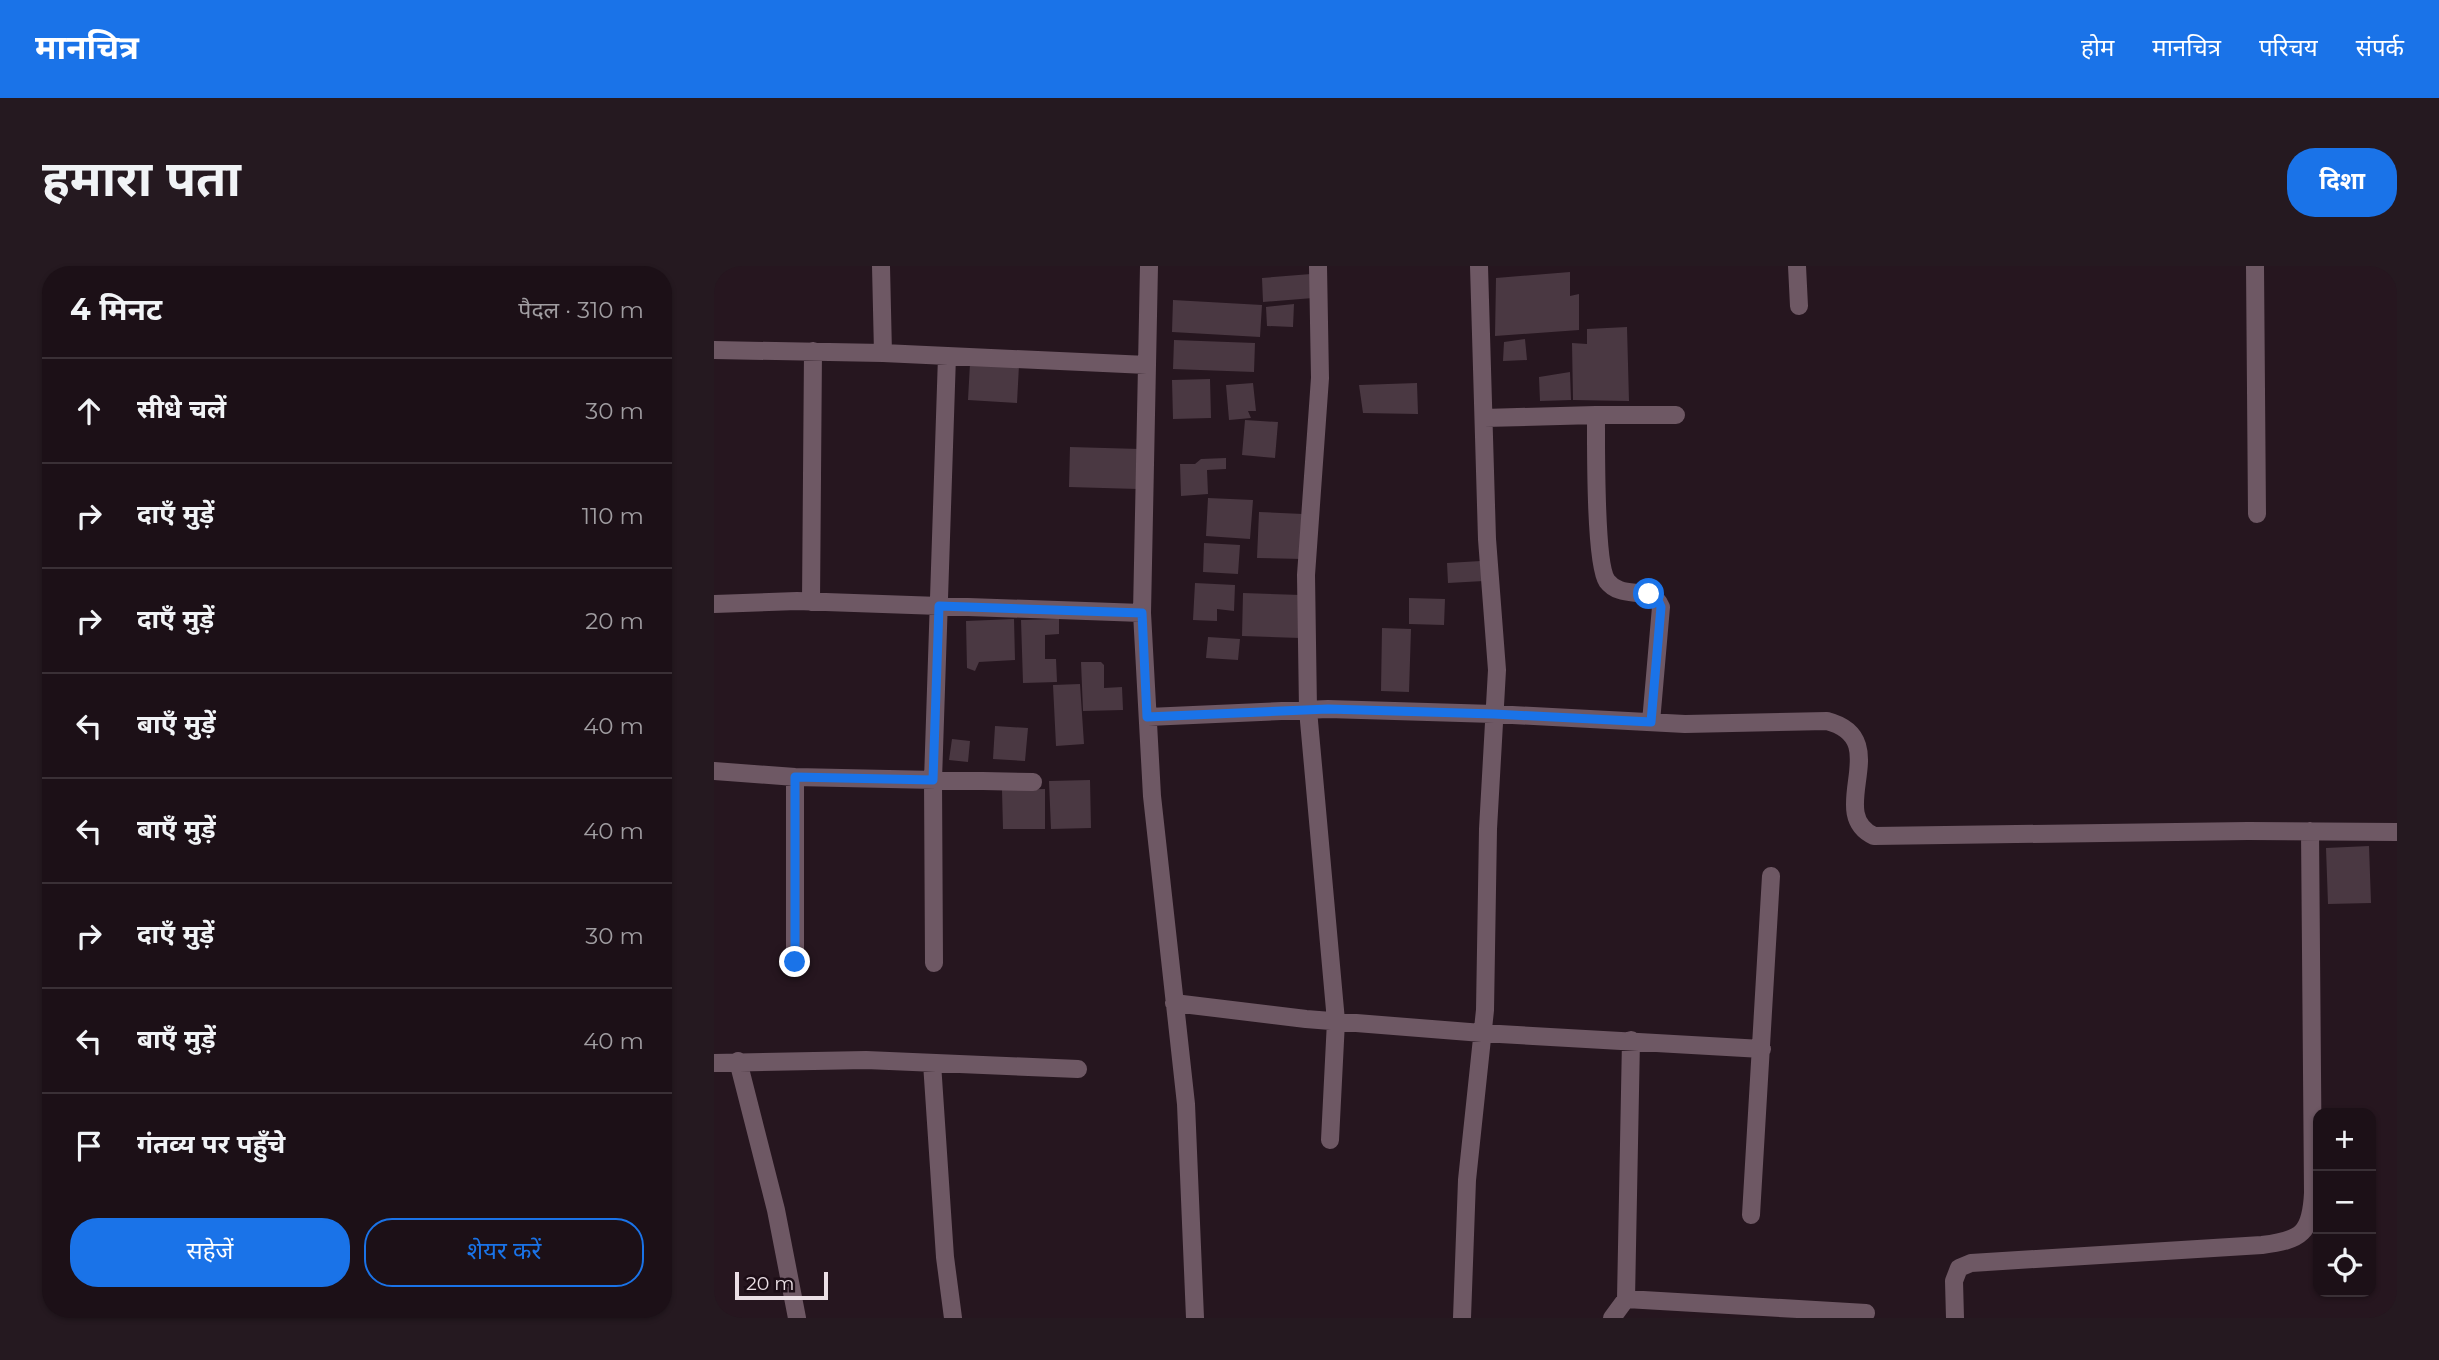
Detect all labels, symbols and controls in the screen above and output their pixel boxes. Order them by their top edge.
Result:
text: मानचित्र [35,27,139,67]
text: होम [2081,33,2114,62]
text: मानचित्र [2152,33,2221,62]
text: परिचय [2259,33,2318,62]
text: संपर्क [2356,33,2404,62]
button: दिशा [2287,148,2397,217]
text: हमारा पता [42,149,241,208]
text: 4 मिनट [70,291,162,328]
text: पैदल · 310 m [518,296,644,324]
icon: ahead [70,392,108,430]
text: सीधे चलें [137,393,226,425]
text: 30 m [585,397,644,425]
icon: right [70,497,108,535]
text: दाएँ मुड़ें [137,498,214,530]
text: 110 m [582,502,644,530]
route start [1633,578,1664,609]
icon: right [70,602,108,640]
text: दाएँ मुड़ें [137,603,214,635]
text: 20 m [585,607,644,635]
icon: left [70,707,108,745]
text: बाएँ मुड़ें [137,708,216,740]
text: 40 m [583,712,644,740]
icon: left [70,812,108,850]
text: बाएँ मुड़ें [137,813,216,845]
text: 40 m [583,817,644,845]
icon: right [70,917,108,955]
text: दाएँ मुड़ें [137,918,214,950]
text: 30 m [585,922,644,950]
route end [779,946,810,977]
icon: left [70,1022,108,1060]
text: बाएँ मुड़ें [137,1023,216,1055]
text: 40 m [583,1027,644,1055]
map controls [2313,1108,2376,1297]
button: + [2313,1108,2376,1171]
icon: arrive [70,1127,108,1165]
text: गंतव्य पर पहुँचे [137,1128,285,1160]
button: − [2313,1171,2376,1234]
button: सहेजें [70,1218,350,1287]
button: शेयर करें [364,1218,644,1287]
button: locate [2313,1234,2376,1297]
scale bar [735,1269,828,1301]
text: 20 m [746,1272,794,1295]

